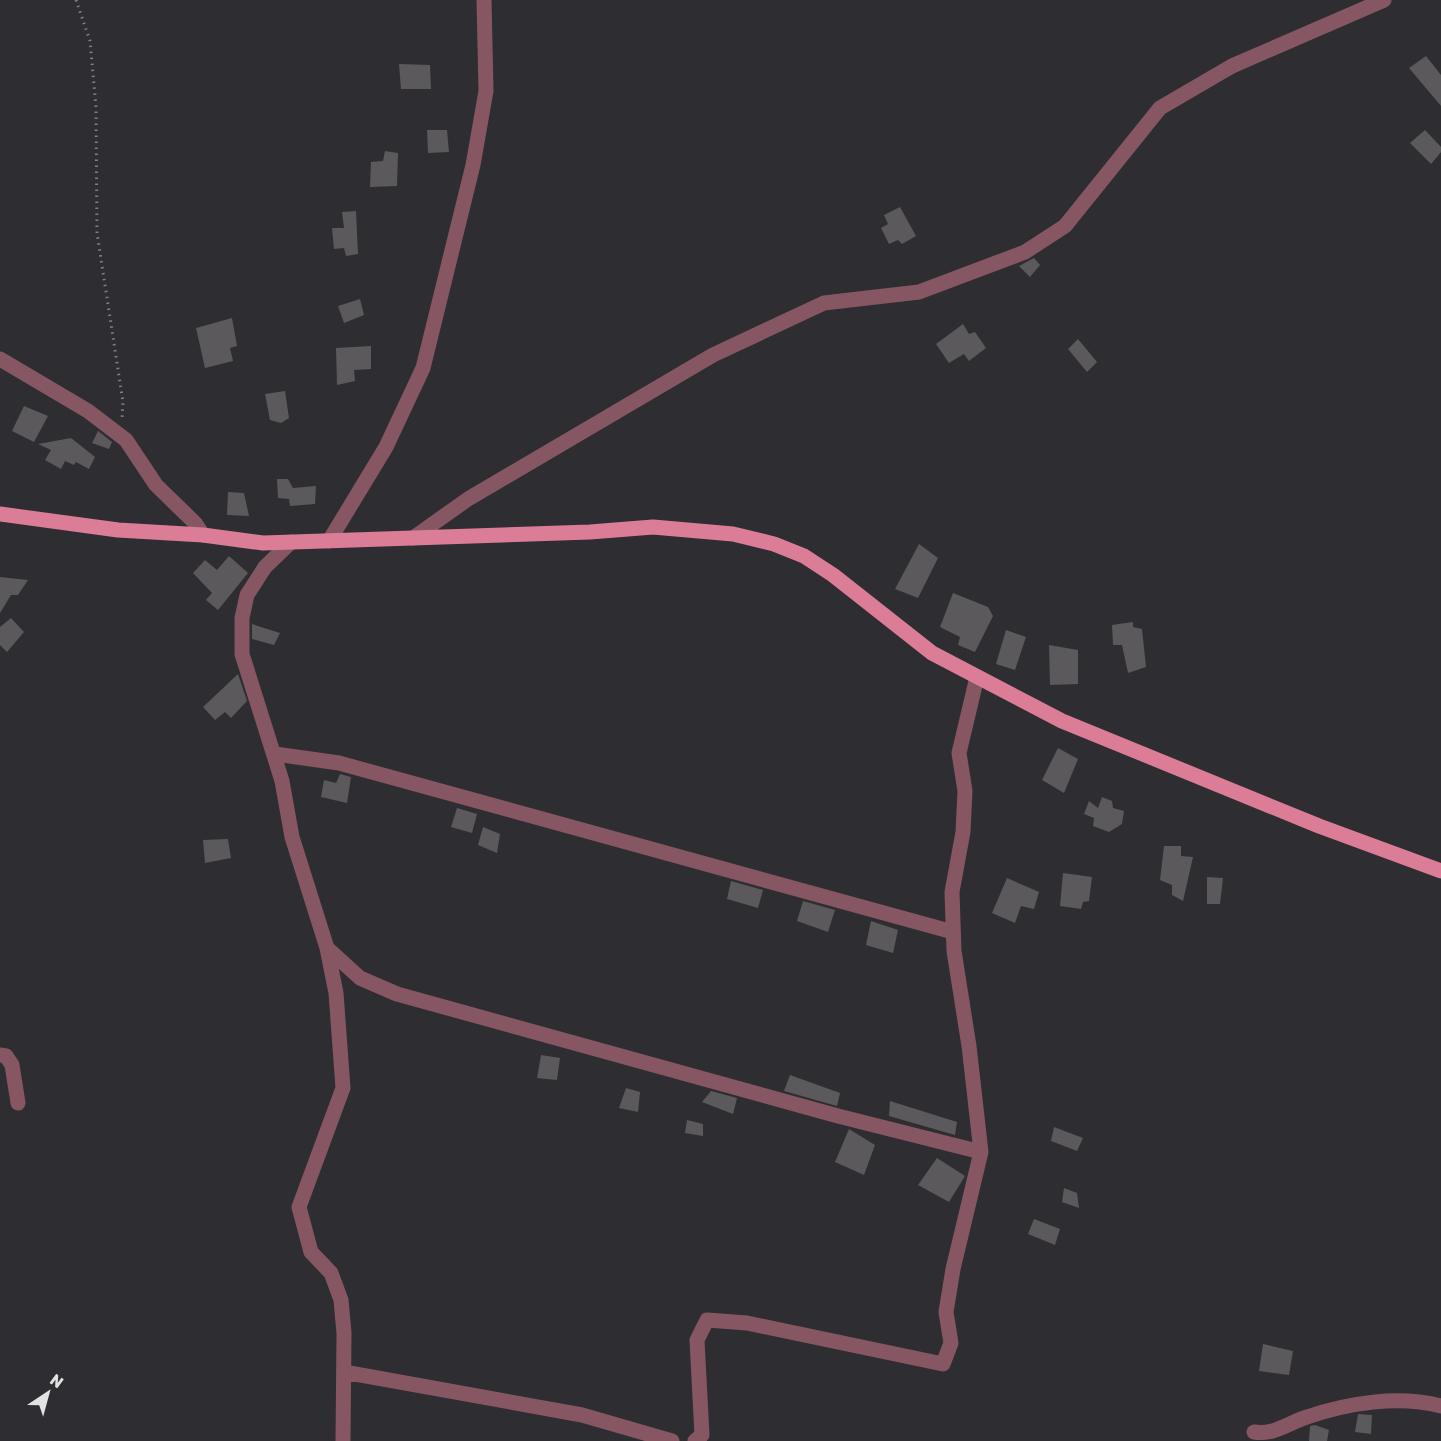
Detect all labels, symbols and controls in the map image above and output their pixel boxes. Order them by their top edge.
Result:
north arrow [18,1363,78,1423]
text: N [46,1370,67,1392]

